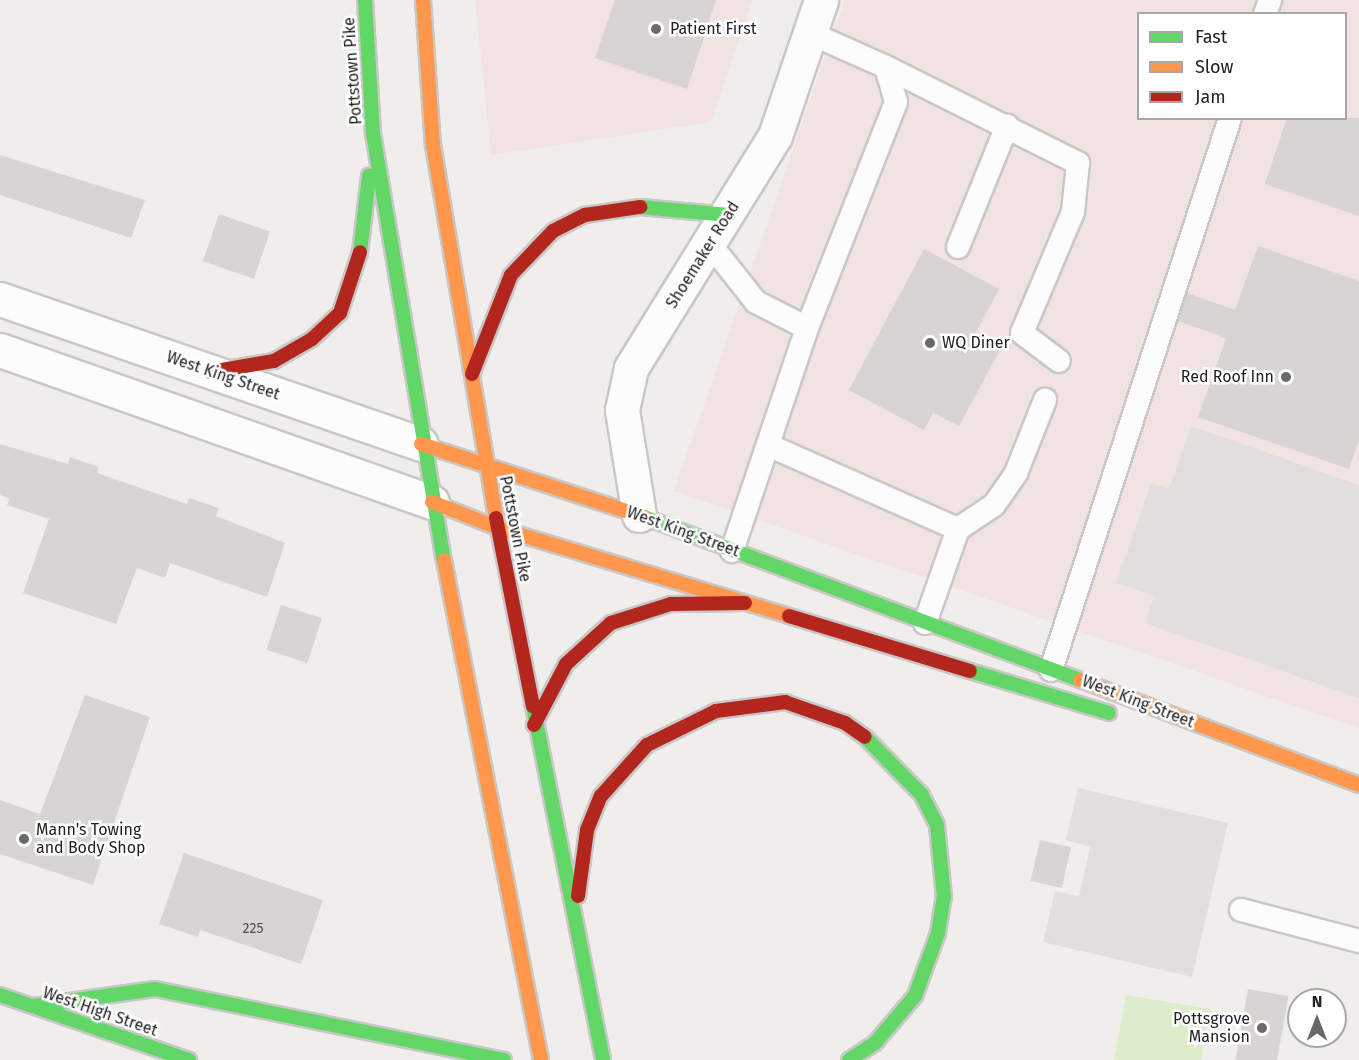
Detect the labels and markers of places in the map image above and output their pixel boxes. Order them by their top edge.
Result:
place label: Patient First [670,19,757,39]
marker: Patient First [647,20,665,38]
place label: WQ Diner [942,333,1010,353]
marker: WQ Diner [923,336,937,350]
place label: Red Roof Inn [1181,367,1274,387]
marker: Red Roof Inn [1279,370,1293,384]
place label: Mann's Towing and Body Shop [36,820,146,858]
marker: Mann's Towing and Body Shop [17,832,31,846]
place label: Pottsgrove Mansion [1173,1009,1250,1047]
marker: Pottsgrove Mansion [1255,1021,1269,1035]

